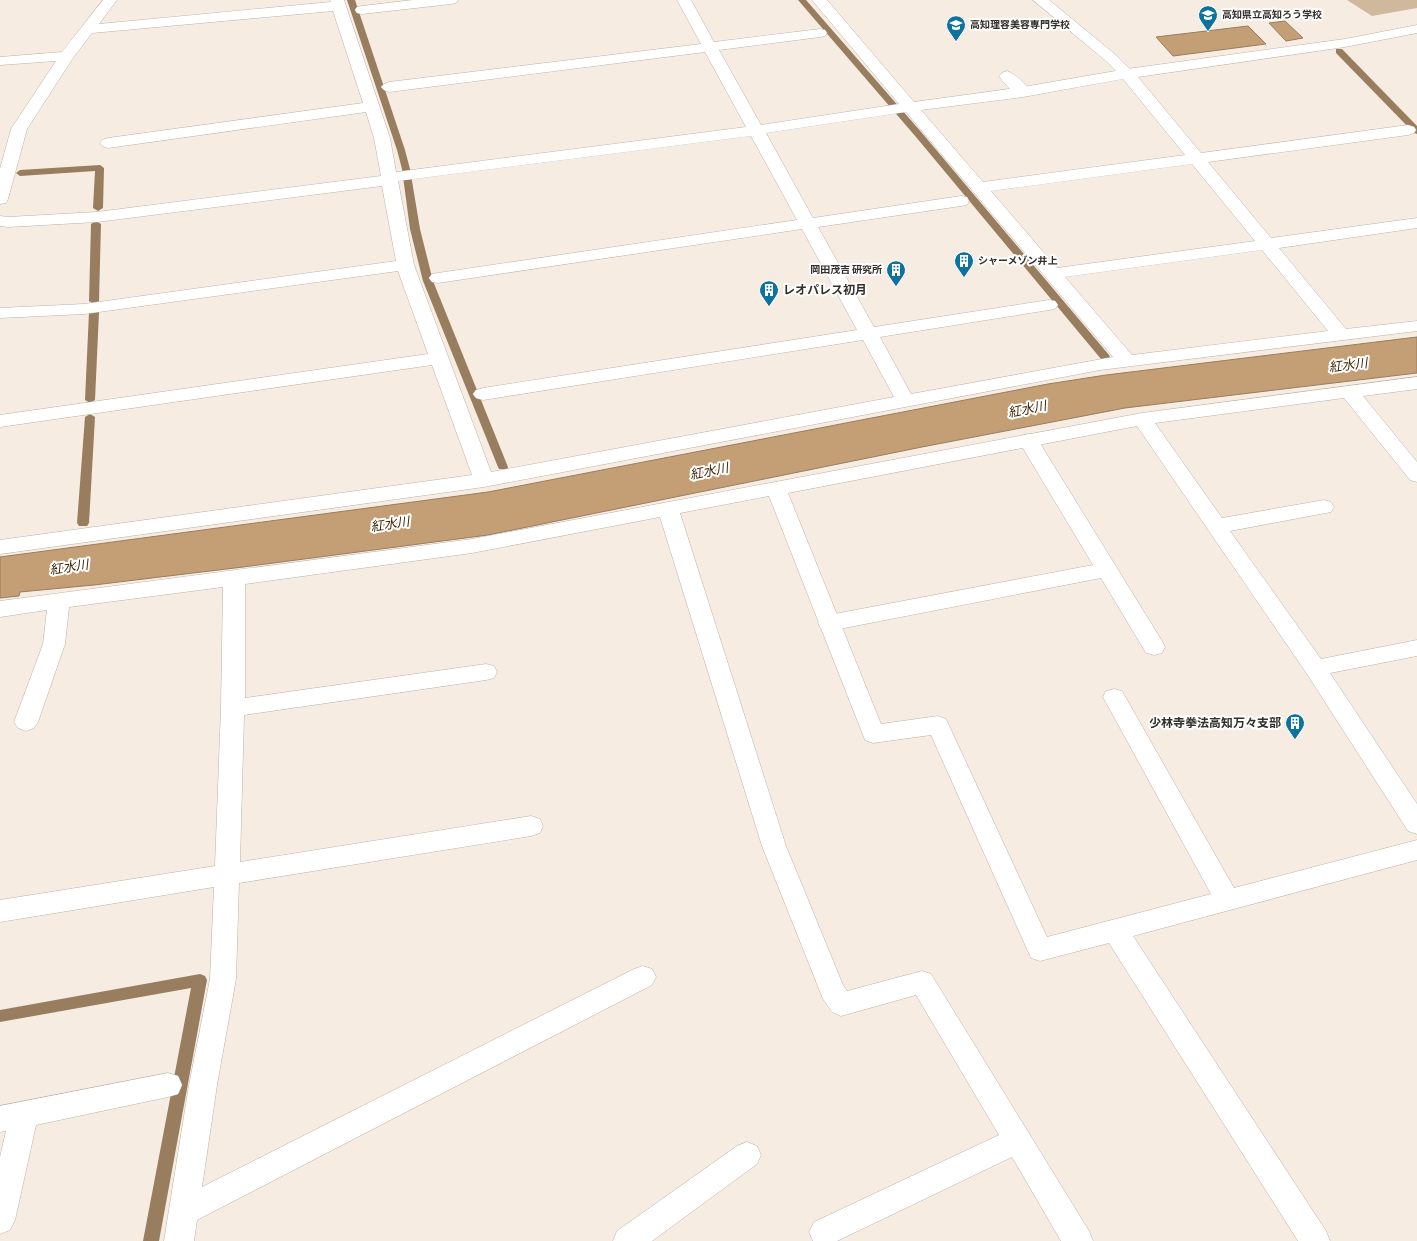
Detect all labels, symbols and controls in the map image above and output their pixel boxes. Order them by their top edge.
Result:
school or university icon: 高知県立高知ろう学校 [1197,4,1219,32]
place label: 高知県立高知ろう学校 [1222,9,1322,21]
school or university icon: 高知理容美容専門学校 [945,14,967,42]
place label: 高知理容美容専門学校 [970,19,1070,31]
building icon: シャーメゾン井上 [953,250,975,278]
place label: シャーメゾン井上 [978,255,1058,267]
building icon: 岡田茂吉 研究所 [885,259,907,287]
place label: 岡田茂吉 研究所 [810,264,882,276]
building icon: レオパレス初月 [758,279,780,307]
place label: レオパレス初月 [783,283,867,297]
water label: 紅水川 [1328,355,1370,375]
water label: 紅水川 [1006,398,1050,420]
water label: 紅水川 [688,460,732,482]
water label: 紅水川 [370,514,412,534]
water label: 紅水川 [49,557,91,577]
building icon: 少林寺拳法高知万々支部 [1284,712,1306,740]
place label: 少林寺拳法高知万々支部 [1149,716,1281,730]

